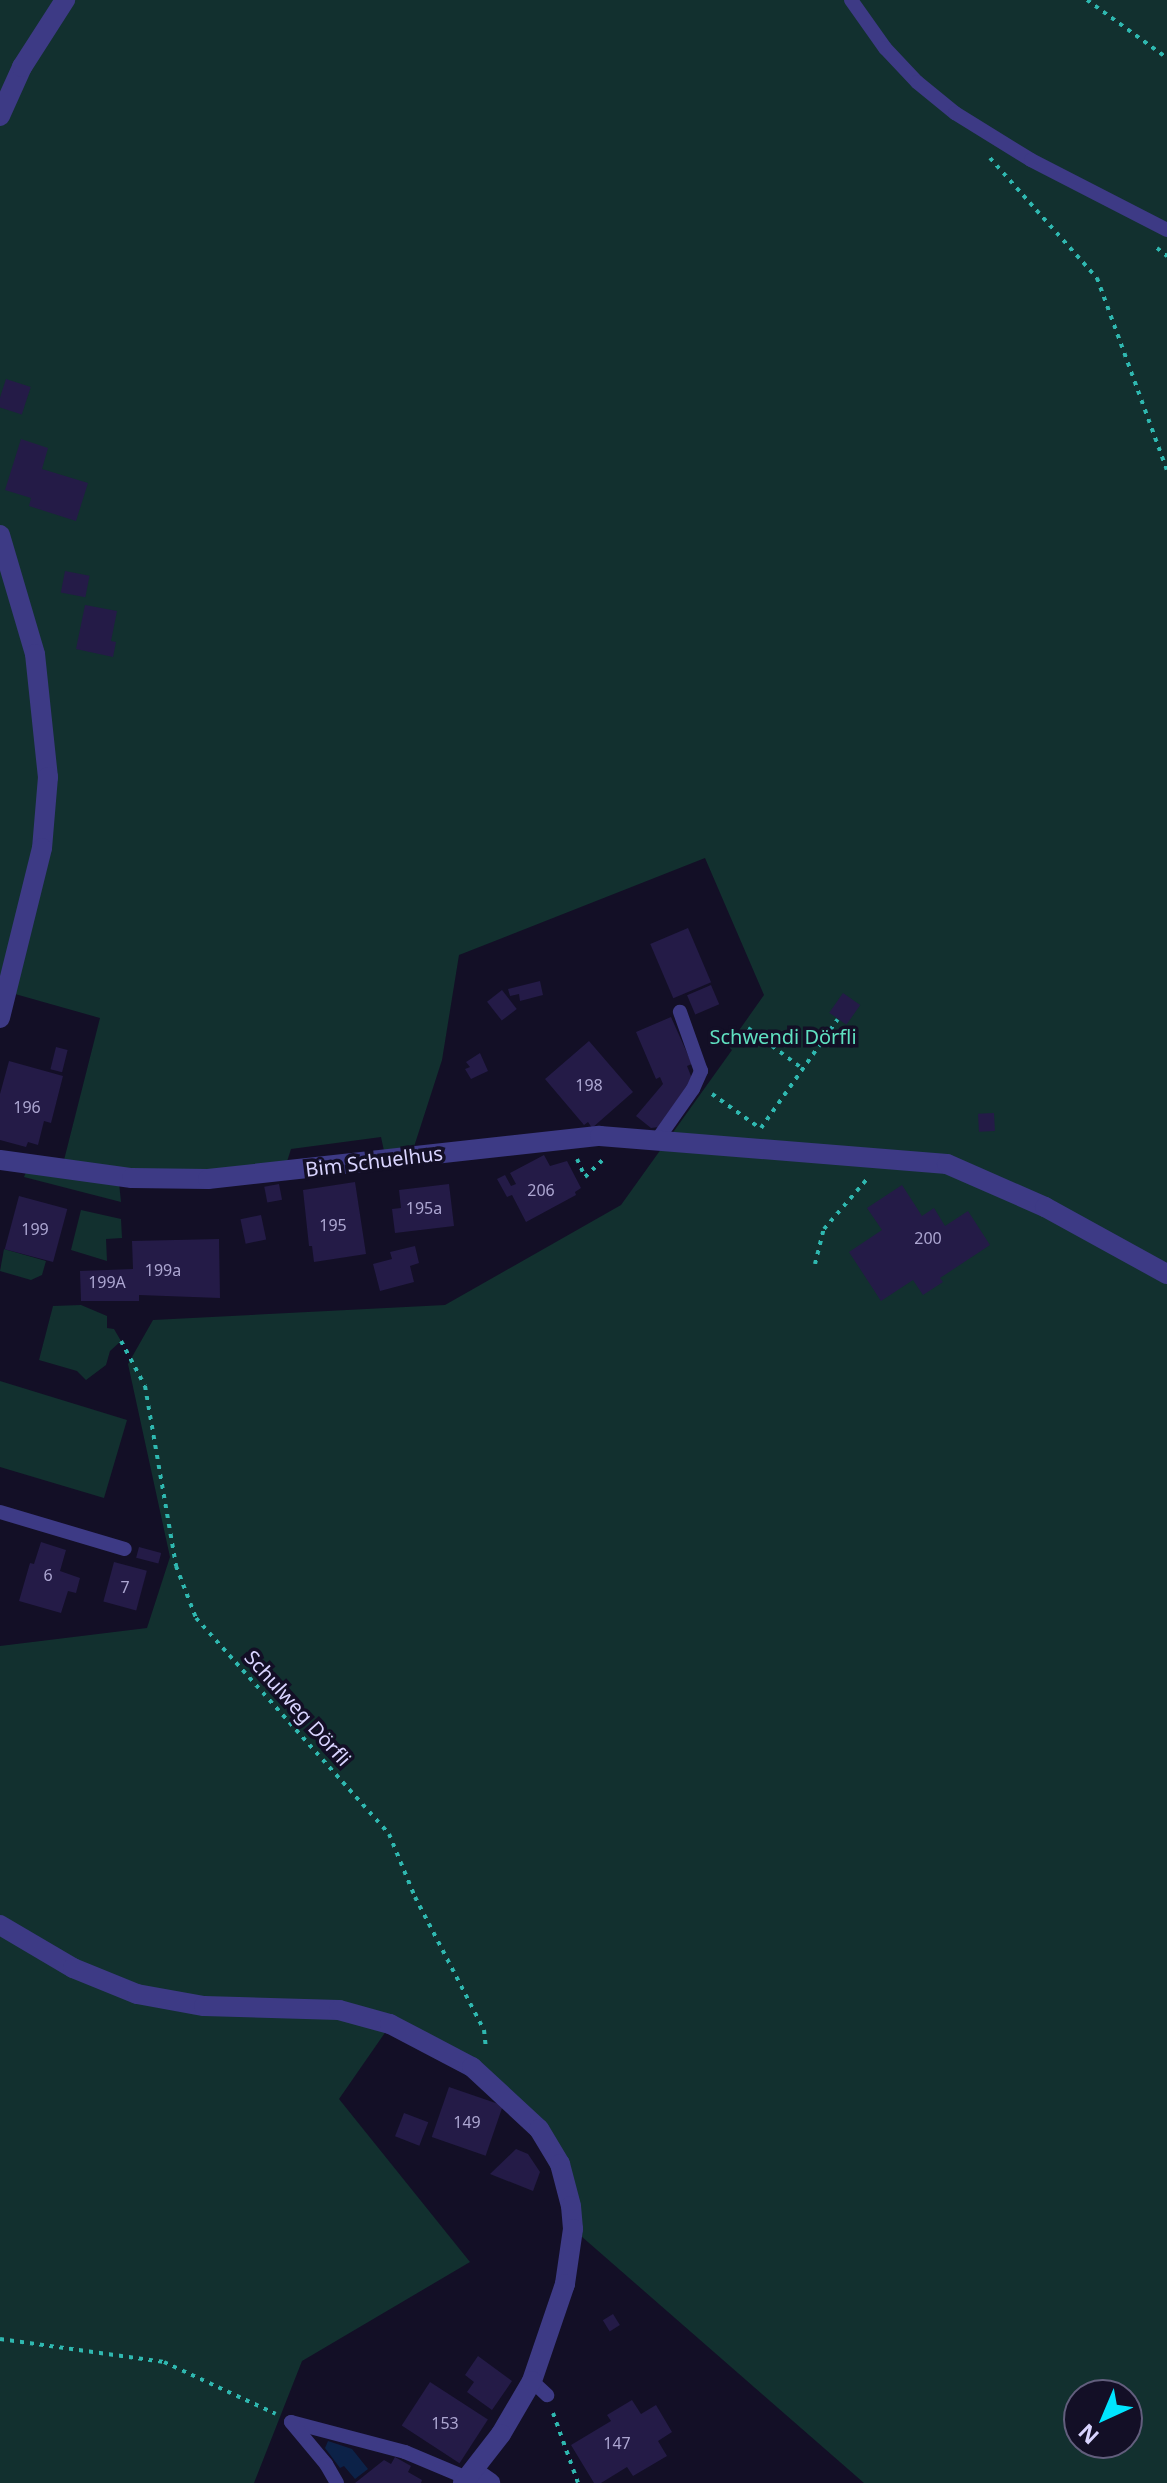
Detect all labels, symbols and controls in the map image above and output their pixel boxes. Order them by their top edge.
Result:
park label: Schwendi Dörfli [709,1024,857,1048]
house number: 198 [575,1075,603,1095]
house number: 196 [13,1097,41,1117]
street label: Bim Schuelhus [304,1141,444,1181]
house number: 206 [527,1180,555,1200]
house number: 195a [406,1198,442,1218]
house number: 195 [319,1215,347,1235]
house number: 199 [21,1219,49,1239]
house number: 200 [914,1228,942,1248]
house number: 199a [145,1260,181,1280]
house number: 199A [88,1272,126,1292]
house number: 6 [43,1565,53,1585]
house number: 7 [120,1577,130,1597]
street label: Schulweg Dörfli [240,1645,356,1771]
house number: 149 [453,2112,481,2132]
north arrow [1063,2379,1143,2459]
house number: 153 [431,2413,459,2433]
text: N [1071,2418,1105,2452]
house number: 147 [603,2433,631,2453]

